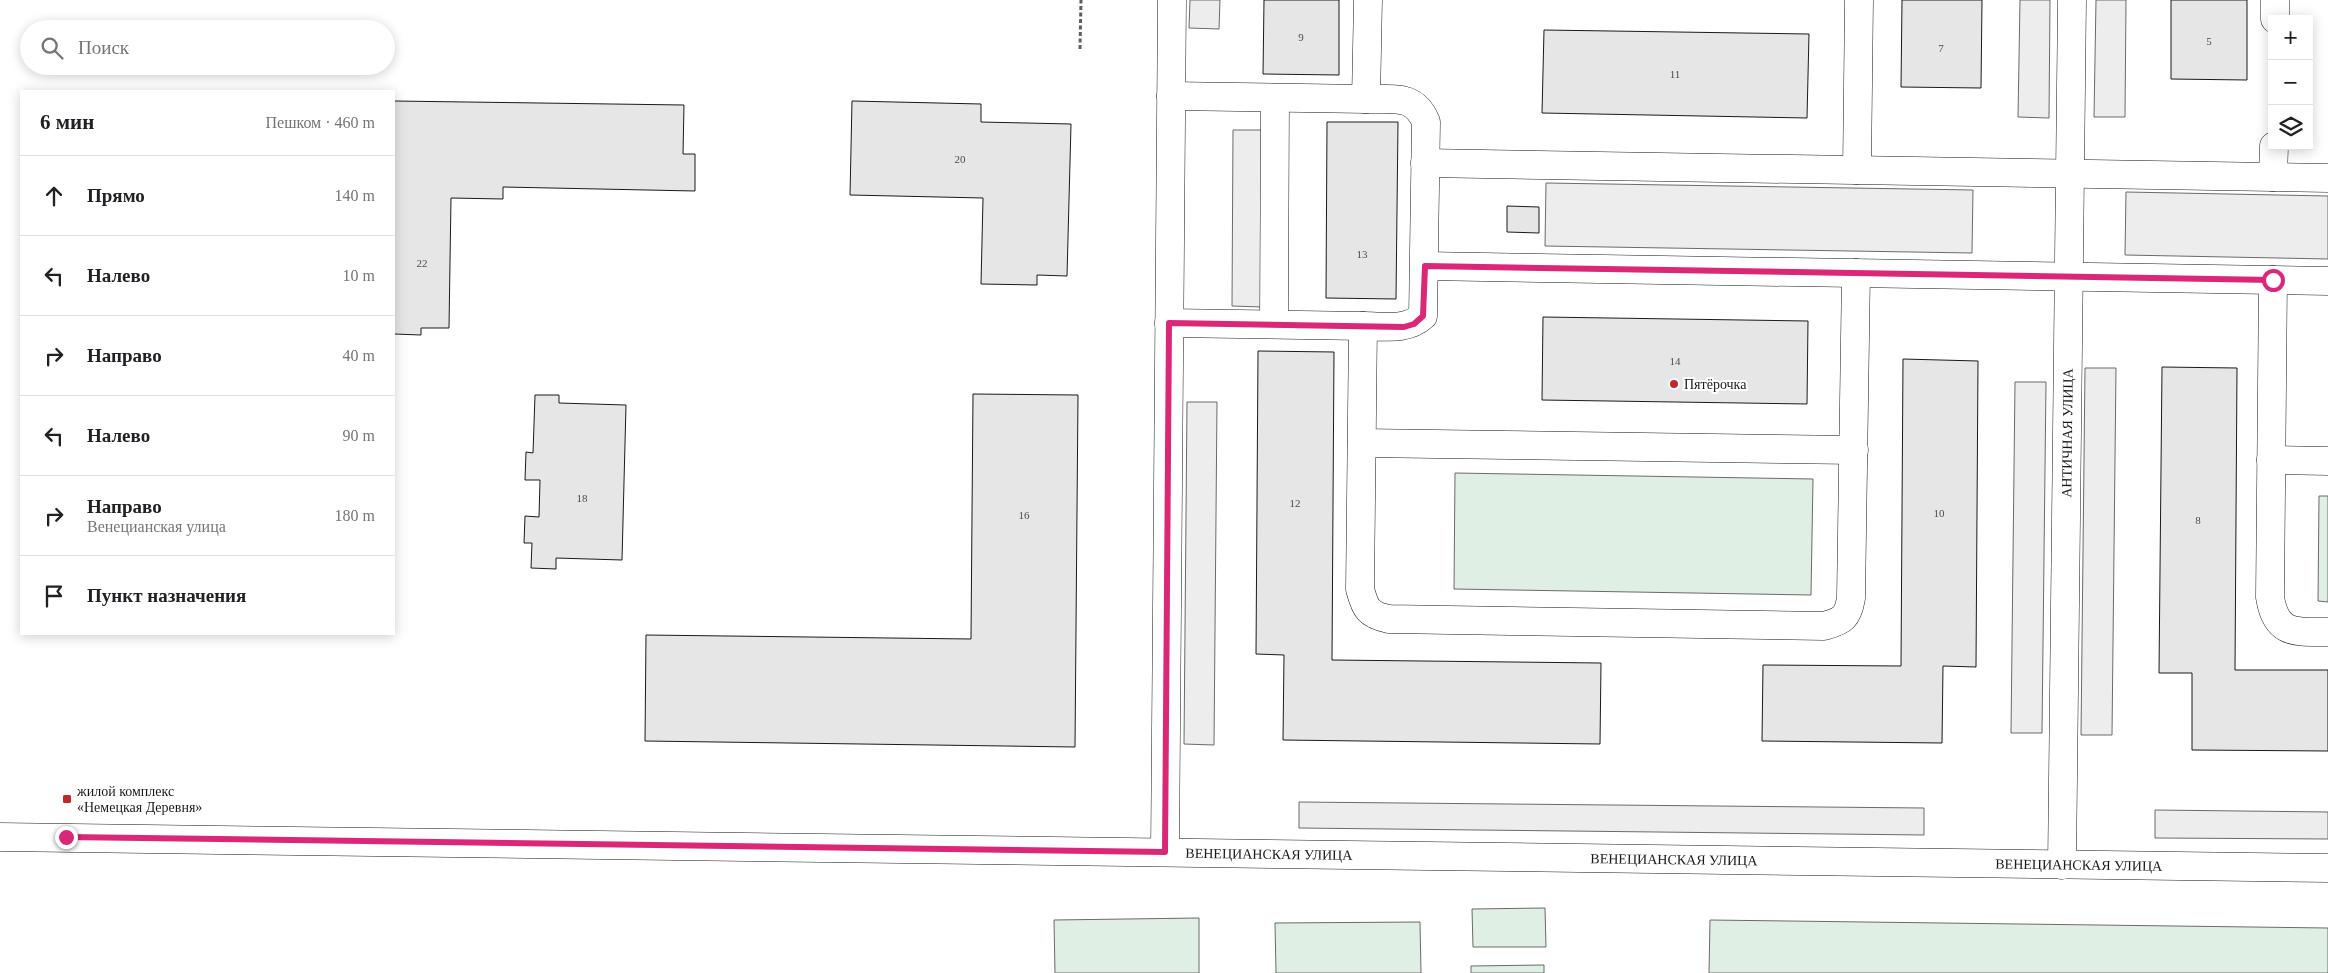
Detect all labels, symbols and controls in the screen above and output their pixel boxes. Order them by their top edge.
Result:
map controls [2268,15,2313,150]
button: + [2268,15,2313,60]
search box [20,20,395,75]
house number: 9 [1298,31,1304,43]
icon: search [38,34,66,62]
house number: 5 [2206,35,2212,47]
text: Поиск [78,37,129,58]
house number: 7 [1938,42,1944,54]
button: − [2268,60,2313,105]
house number: 11 [1670,68,1680,80]
button: layers [2268,105,2313,150]
text: 6 мин [40,110,94,134]
text: Пешком · 460 m [265,114,375,131]
house number: 20 [955,153,966,165]
icon: ahead [40,182,68,210]
text: Прямо [87,185,145,206]
text: 140 m [335,187,375,204]
house number: 13 [1357,248,1368,260]
house number: 22 [417,257,428,269]
icon: left [40,262,68,290]
text: Налево [87,265,150,286]
text: 10 m [343,267,375,284]
route start [2262,269,2285,292]
icon: right [40,342,68,370]
text: Направо [87,345,162,366]
text: 40 m [343,347,375,364]
house number: 14 [1670,355,1681,367]
street label: АНТИЧНАЯ УЛИЦА [2059,367,2076,498]
place label: Пятёрочка [1684,377,1747,392]
marker: Пятёрочка [1668,378,1680,390]
icon: left [40,422,68,450]
text: Налево [87,425,150,446]
text: 90 m [343,427,375,444]
house number: 18 [577,492,588,504]
text: Направо [87,496,162,517]
house number: 12 [1290,497,1301,509]
icon: right [40,502,68,530]
text: 180 m [335,507,375,524]
house number: 10 [1934,507,1945,519]
house number: 16 [1019,509,1030,521]
house number: 8 [2195,514,2201,526]
text: Венецианская улица [87,518,226,535]
icon: arrive [40,582,68,610]
text: Пункт назначения [87,585,246,606]
place label: жилой комплекс «Немецкая Деревня» [76,784,202,815]
marker: жилой комплекс «Немецкая Деревня» [61,793,73,805]
route end [55,826,78,849]
street label: ВЕНЕЦИАНСКАЯ УЛИЦА [1185,846,1353,863]
street label: ВЕНЕЦИАНСКАЯ УЛИЦА [1590,851,1758,868]
street label: ВЕНЕЦИАНСКАЯ УЛИЦА [1995,857,2163,874]

